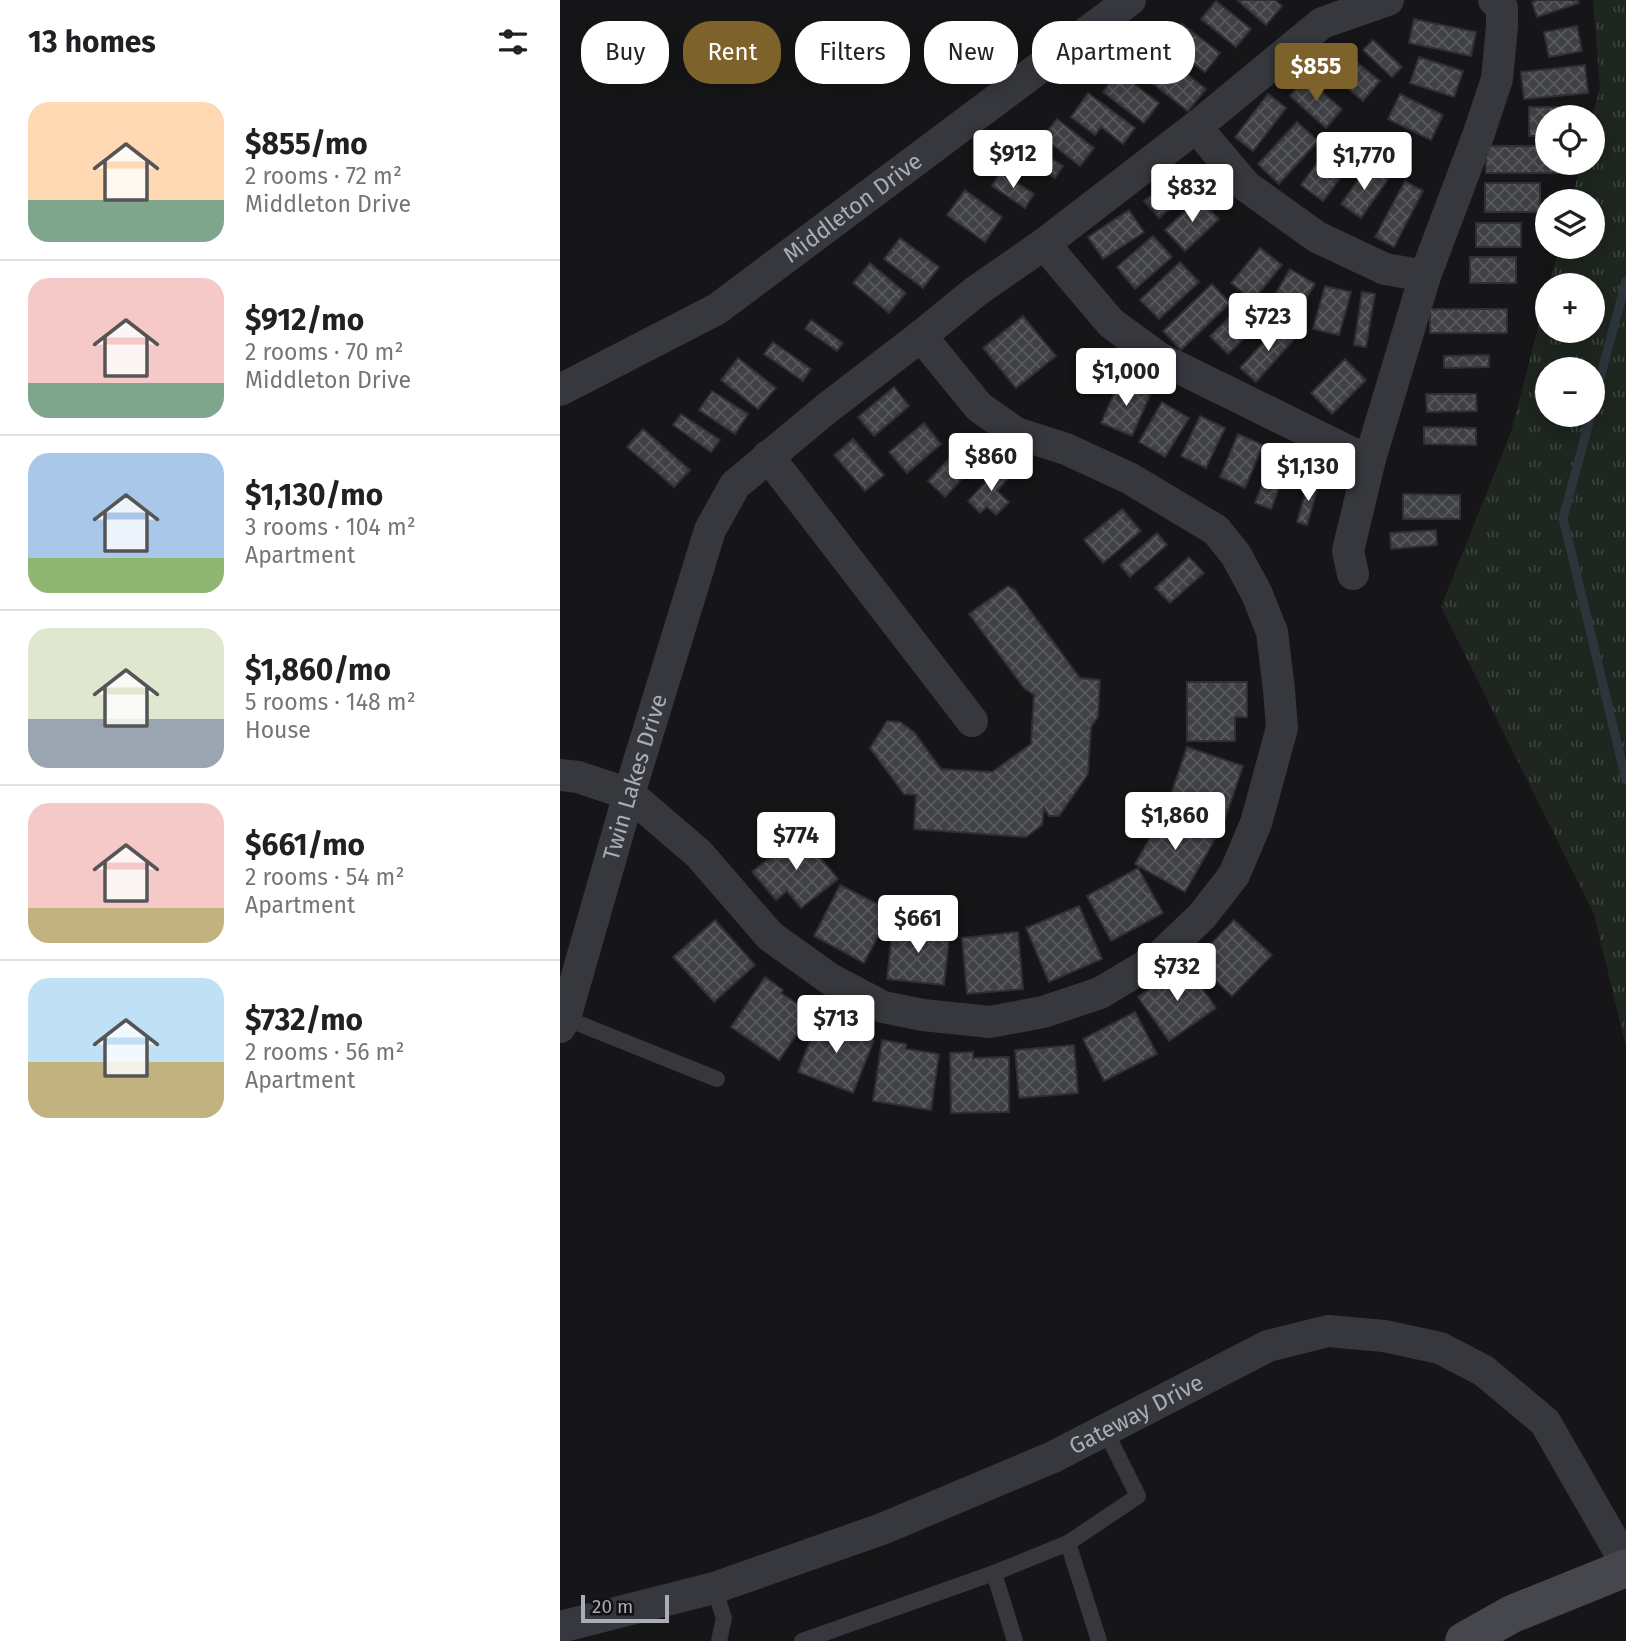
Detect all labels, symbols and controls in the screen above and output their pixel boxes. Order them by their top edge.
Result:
chip: Buy [581,21,669,84]
chip: Rent [683,21,781,84]
chip: Filters [795,21,910,84]
chip: New [924,21,1018,84]
chip: Apartment [1032,21,1195,84]
icon: filters [494,23,532,61]
text: 13 homes [28,24,156,60]
pin: $855 [1275,43,1357,103]
text: $855 [1291,52,1341,80]
map controls [1535,105,1605,427]
button: locate [1535,105,1605,175]
text: $855/mo [245,126,368,162]
icon: home [84,130,168,214]
pin: $912 [972,130,1054,190]
pin: $1,770 [1307,132,1421,192]
text: $912 [989,139,1037,167]
text: $1,770 [1333,141,1395,169]
street label: Middleton Drive [778,147,927,269]
text: 2 rooms · 72 m² [245,162,402,190]
pin: $832 [1151,164,1233,224]
text: $832 [1167,173,1217,201]
button: layers [1535,189,1605,259]
text: Middleton Drive [245,190,411,218]
button: + [1535,273,1605,343]
pin: $723 [1227,294,1309,353]
text: $912/mo [245,302,364,338]
text: $723 [1245,302,1291,330]
icon: home [84,306,168,390]
text: 2 rooms · 70 m² [245,338,403,366]
pin: $1,000 [1069,348,1183,408]
text: $1,000 [1092,357,1160,385]
button: − [1535,357,1605,427]
text: Middleton Drive [245,366,411,394]
pin: $860 [950,434,1032,493]
text: $860 [965,442,1017,470]
pin: $1,130 [1251,444,1365,503]
text: $1,130 [1277,452,1339,480]
text: $1,130/mo [245,477,383,513]
icon: home [84,481,168,565]
text: 3 rooms · 104 m² [245,513,416,541]
text: Apartment [245,541,355,569]
text: $1,860/mo [245,652,391,688]
icon: home [84,656,168,740]
text: 5 rooms · 148 m² [245,688,416,716]
street label: Twin Lakes Drive [597,690,673,864]
text: House [245,716,311,744]
pin: $1,860 [1118,792,1232,852]
text: $1,860 [1141,801,1209,829]
pin: $774 [755,812,837,872]
text: $774 [773,821,819,849]
text: $661/mo [245,827,365,863]
icon: home [84,831,168,915]
text: 2 rooms · 54 m² [245,863,404,891]
text: Apartment [245,891,355,919]
pin: $661 [877,895,959,955]
text: $661 [894,904,942,932]
pin: $732 [1136,944,1218,1003]
text: $732 [1154,952,1200,980]
pin: $713 [795,996,877,1055]
text: $732/mo [245,1002,363,1038]
text: $713 [813,1004,859,1032]
icon: home [84,1006,168,1090]
text: 2 rooms · 56 m² [245,1038,404,1066]
text: Apartment [245,1066,355,1094]
street label: Gateway Drive [1064,1368,1208,1460]
scale bar [581,1592,668,1624]
text: 20 m [592,1595,633,1618]

